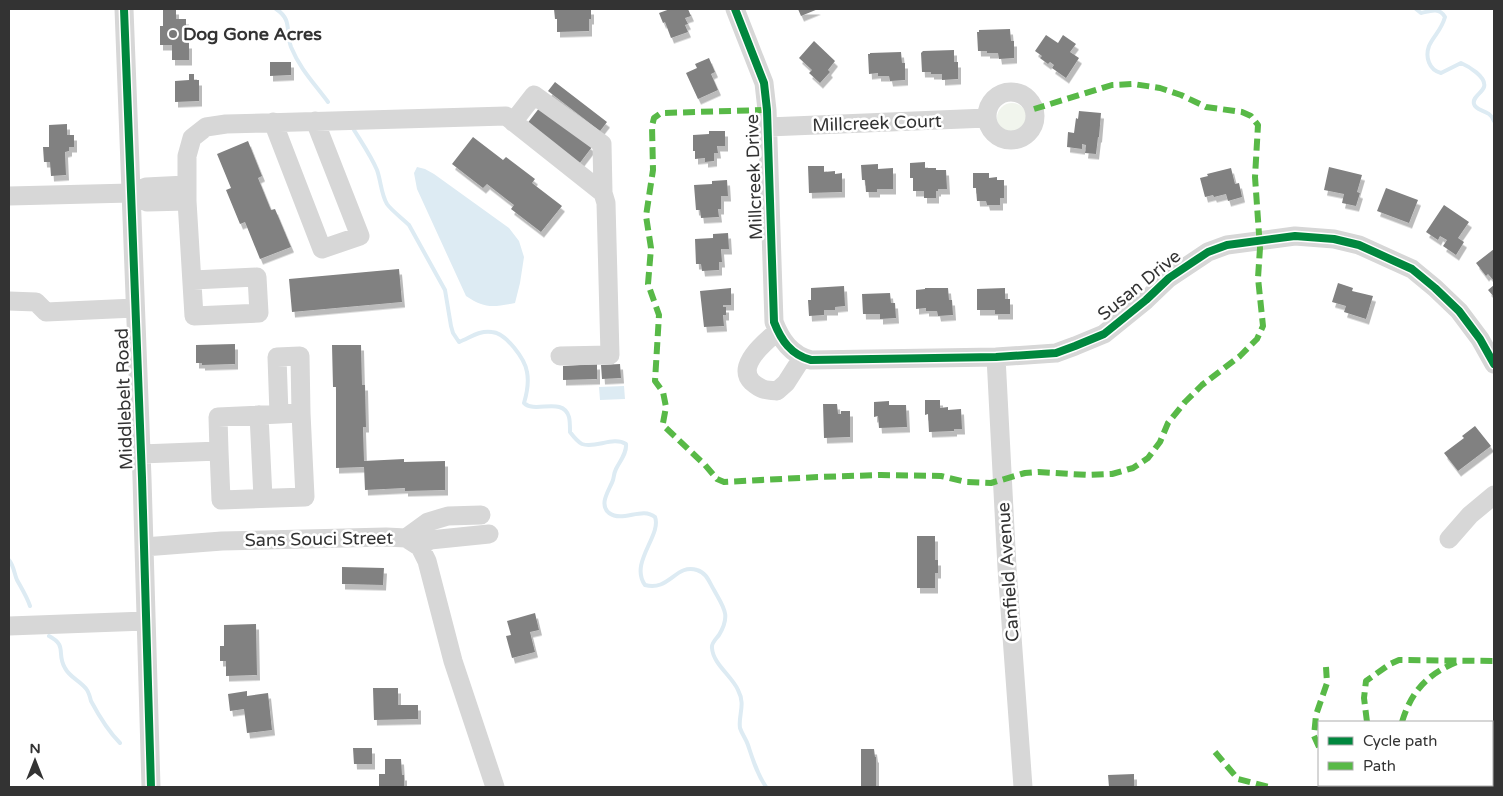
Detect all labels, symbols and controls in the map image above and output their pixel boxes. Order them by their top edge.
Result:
place label: Dog Gone Acres [183,23,322,45]
marker: Dog Gone Acres [167,28,179,40]
street label: Millcreek Court [812,110,942,136]
street label: Millcreek Drive [741,114,767,240]
street label: Susan Drive [1093,245,1185,325]
street label: Middlebelt Road [111,328,137,470]
street label: Canfield Avenue [992,501,1024,643]
street label: Sans Souci Street [244,527,394,551]
legend [1318,721,1493,786]
text: Cycle path [1363,732,1437,750]
north arrow [10,736,60,786]
text: N [29,740,41,757]
text: Path [1363,757,1396,775]

